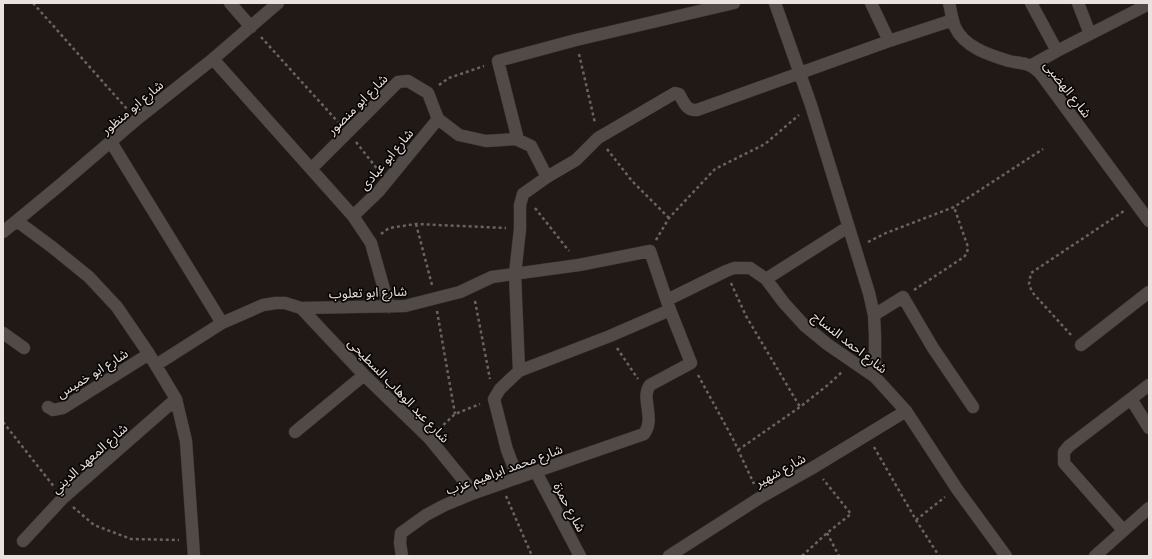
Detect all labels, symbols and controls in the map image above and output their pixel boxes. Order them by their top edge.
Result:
street label: شارع الهضبى [1038,57,1095,123]
street label: شارع ابو منصور [323,70,393,140]
street label: شارع ابو منظور [97,76,168,140]
street label: شارع ابو عبادى [356,125,419,195]
street label: شارع ابو تعلوب [329,283,407,304]
street label: شارع احمد النساج [807,308,891,379]
street label: شارع عبد الوهاب السطيحى [343,334,453,448]
street label: شارع ابو خميس [53,345,132,404]
street label: شارع المعهد الديني [47,419,133,499]
street label: شارع محمد ابراهيم عزب [443,440,566,500]
street label: شارع شهير [751,450,810,494]
street label: شارع حمزة [548,480,590,536]

